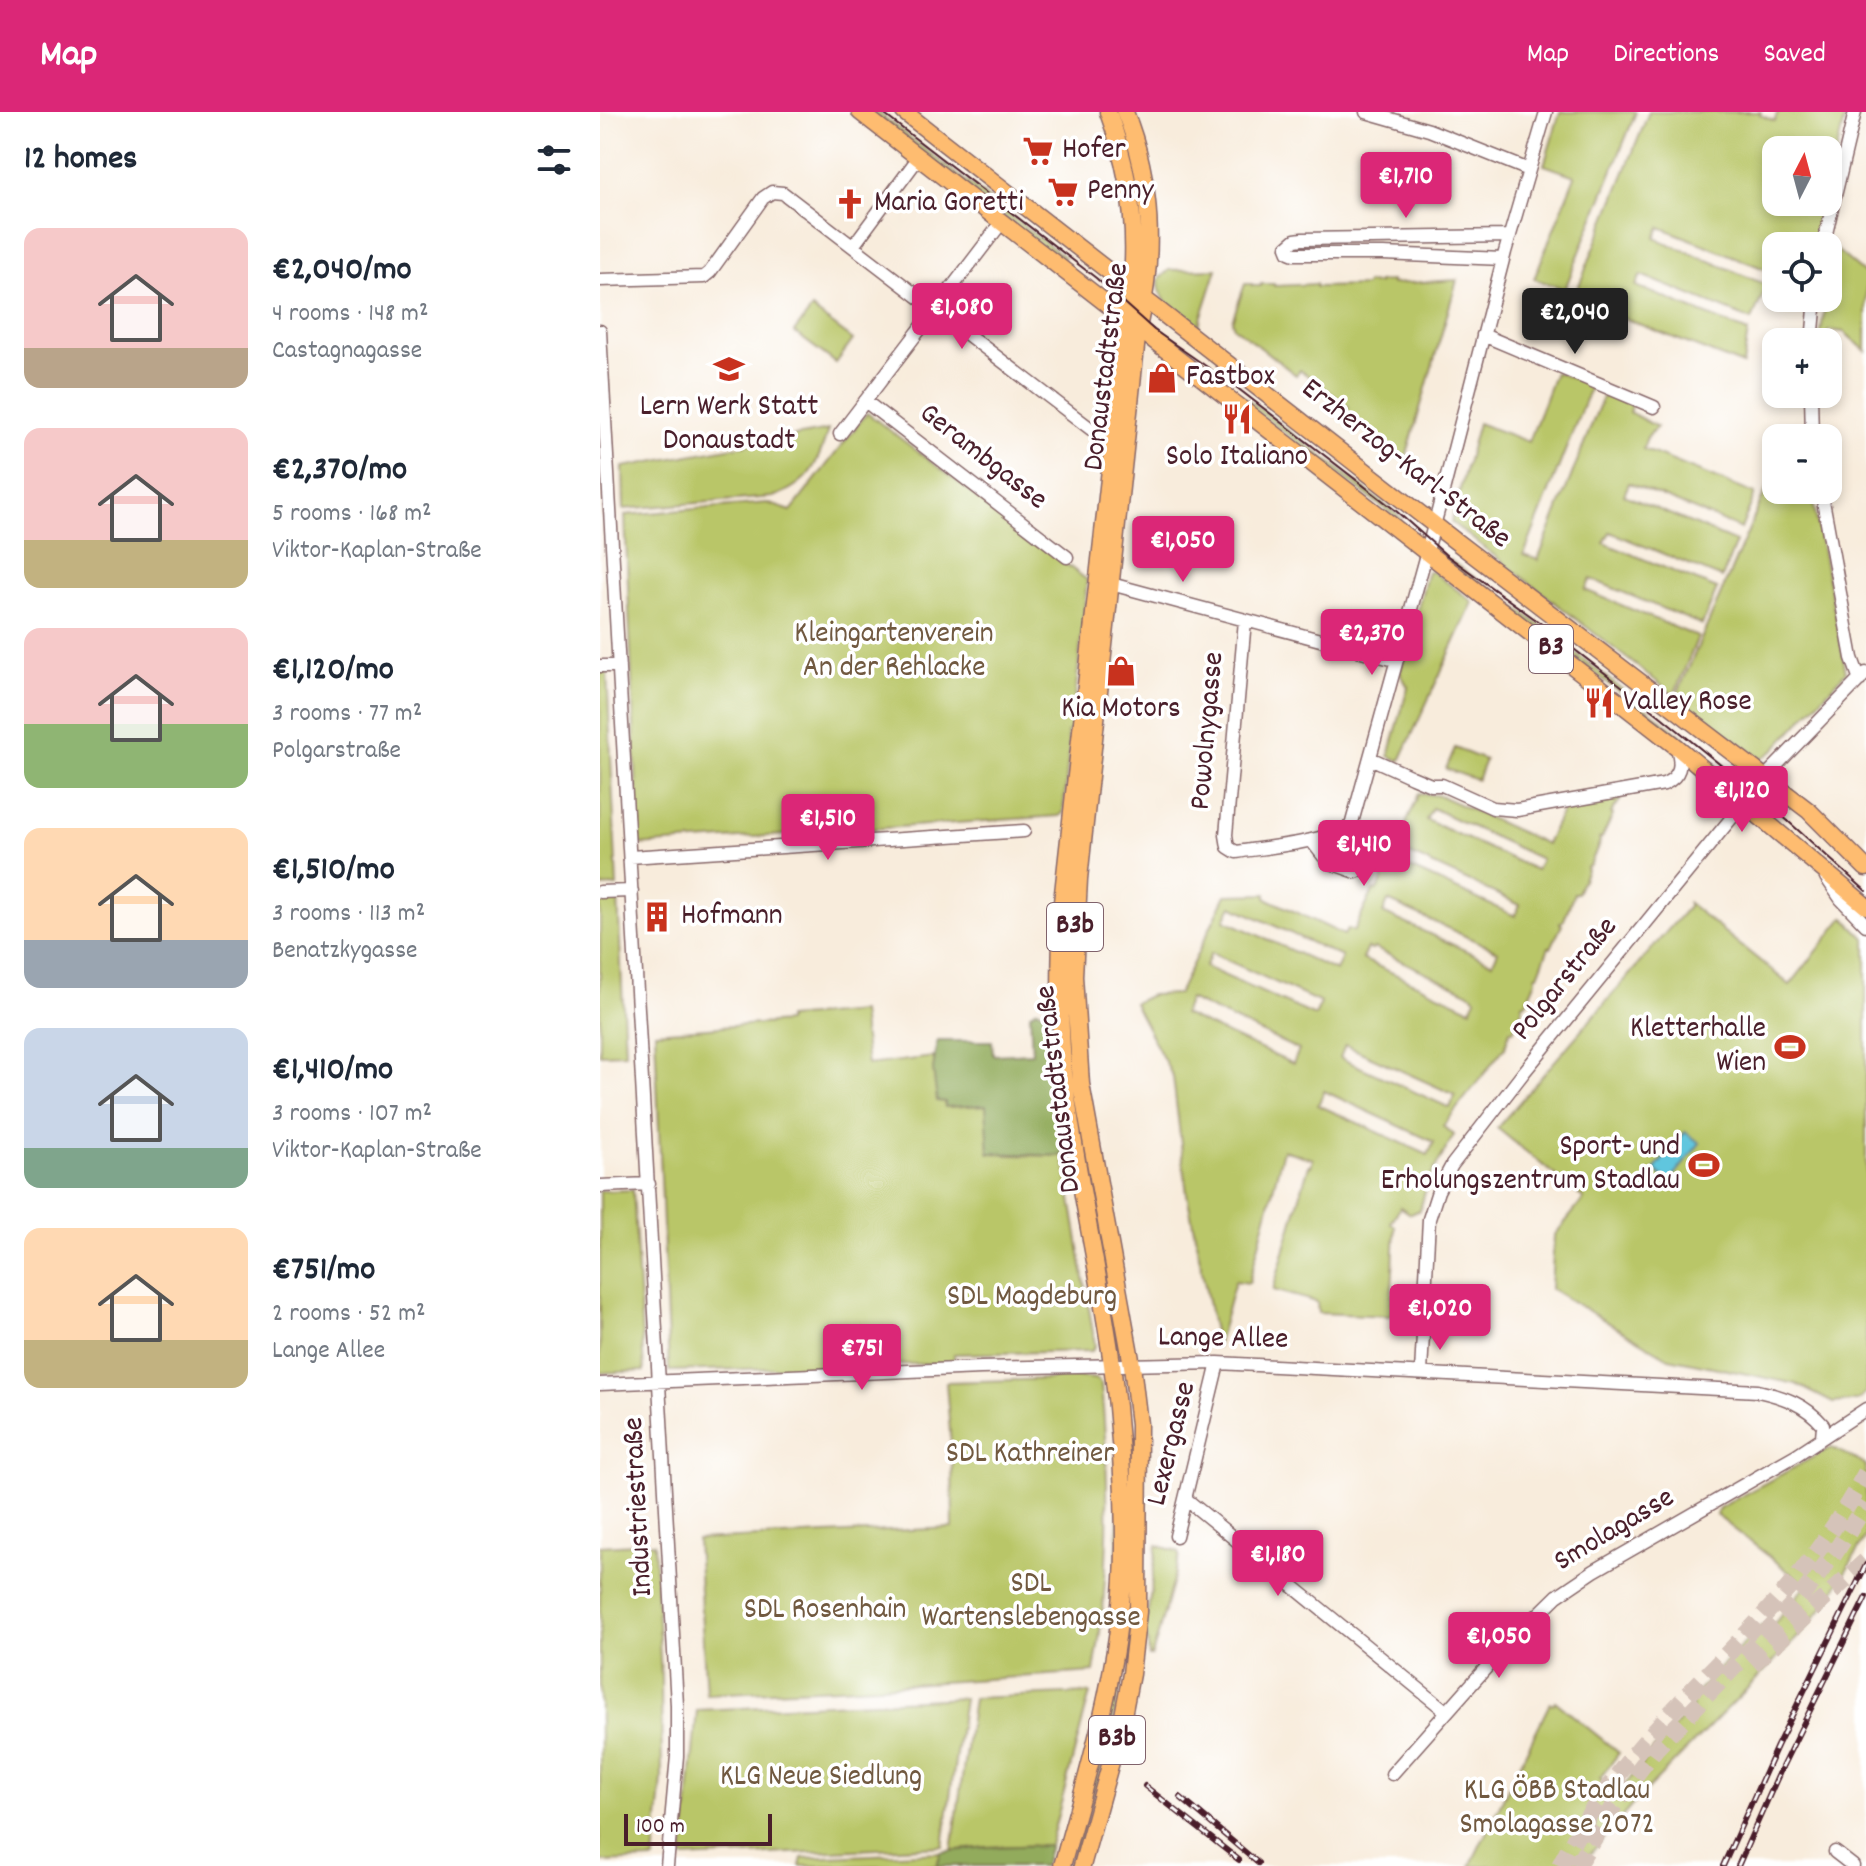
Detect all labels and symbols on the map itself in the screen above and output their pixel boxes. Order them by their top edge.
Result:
place label: Hofer [1062,130,1126,173]
supermarket icon: Hofer [1021,134,1055,168]
north arrow [1762,136,1842,216]
pin: €1,710 [1341,152,1471,220]
place label: Penny [1087,171,1155,214]
supermarket icon: Penny [1046,175,1080,209]
place label: Maria Goretti [874,183,1024,226]
church icon: Maria Goretti [833,187,867,221]
street label: Donaustadtstraße [1074,261,1142,473]
pin: €1,080 [897,283,1027,351]
pin: €2,040 [1510,288,1640,356]
school or university icon: Lern Werk Statt Donaustadt [712,352,746,386]
place label: Fastbox [1186,357,1275,400]
shop icon: Fastbox [1145,361,1179,395]
street label: Erzherzog-Karl-Straße [1291,369,1519,561]
place label: Lern Werk Statt Donaustadt [640,387,818,464]
street label: Gerambgasse [909,394,1055,522]
restaurant icon: Solo Italiano [1220,402,1254,436]
place label: Solo Italiano [1166,437,1308,480]
pin: €1,050 [1118,516,1248,584]
pin: €2,370 [1307,609,1437,677]
park label: Kleingartenverein An der Rehlacke [794,614,994,691]
road number: B3 [1529,625,1573,673]
street label: Powolnygasse [1181,650,1237,812]
shop icon: Kia Motors [1104,654,1138,688]
place label: Valley Rose [1623,682,1752,725]
restaurant icon: Valley Rose [1582,686,1616,720]
place label: Kia Motors [1061,689,1181,732]
pin: €1,120 [1677,766,1807,834]
pin: €1,510 [763,794,893,862]
pin: €1,410 [1299,820,1429,888]
place label: Hofmann [681,896,783,939]
building icon: Hofmann [640,900,674,934]
road number: B3b [1047,903,1103,951]
street label: Polgarstraße [1502,909,1630,1051]
street label: Donaustadtstraße [1026,983,1094,1195]
place label: Kletterhalle Wien [1630,1009,1766,1086]
sports icon: Kletterhalle Wien [1773,1030,1807,1064]
place label: Sport- und Erholungszentrum Stadlau [1381,1127,1680,1204]
sports icon: Sport- und Erholungszentrum Stadlau [1687,1148,1721,1182]
park label: SDL Magdeburg [947,1277,1117,1320]
pin: €1,020 [1375,1284,1505,1352]
street label: Lange Allee [1157,1317,1289,1363]
pin: €751 [815,1324,909,1392]
street label: Lexergasse [1137,1377,1209,1511]
street label: Industriestraße [614,1416,666,1598]
park label: SDL Kathreiner [946,1434,1114,1477]
street label: Smolagasse [1546,1478,1684,1584]
pin: €1,180 [1213,1530,1343,1598]
park label: SDL Wartenslebengasse [921,1564,1141,1641]
park label: SDL Rosenhain [744,1590,906,1633]
pin: €1,050 [1434,1612,1564,1680]
road number: B3b [1089,1716,1145,1764]
park label: KLG Neue Siedlung [720,1757,922,1800]
park label: KLG ÖBB Stadlau Smolagasse 2072 [1460,1771,1655,1848]
scale bar [624,1810,772,1846]

